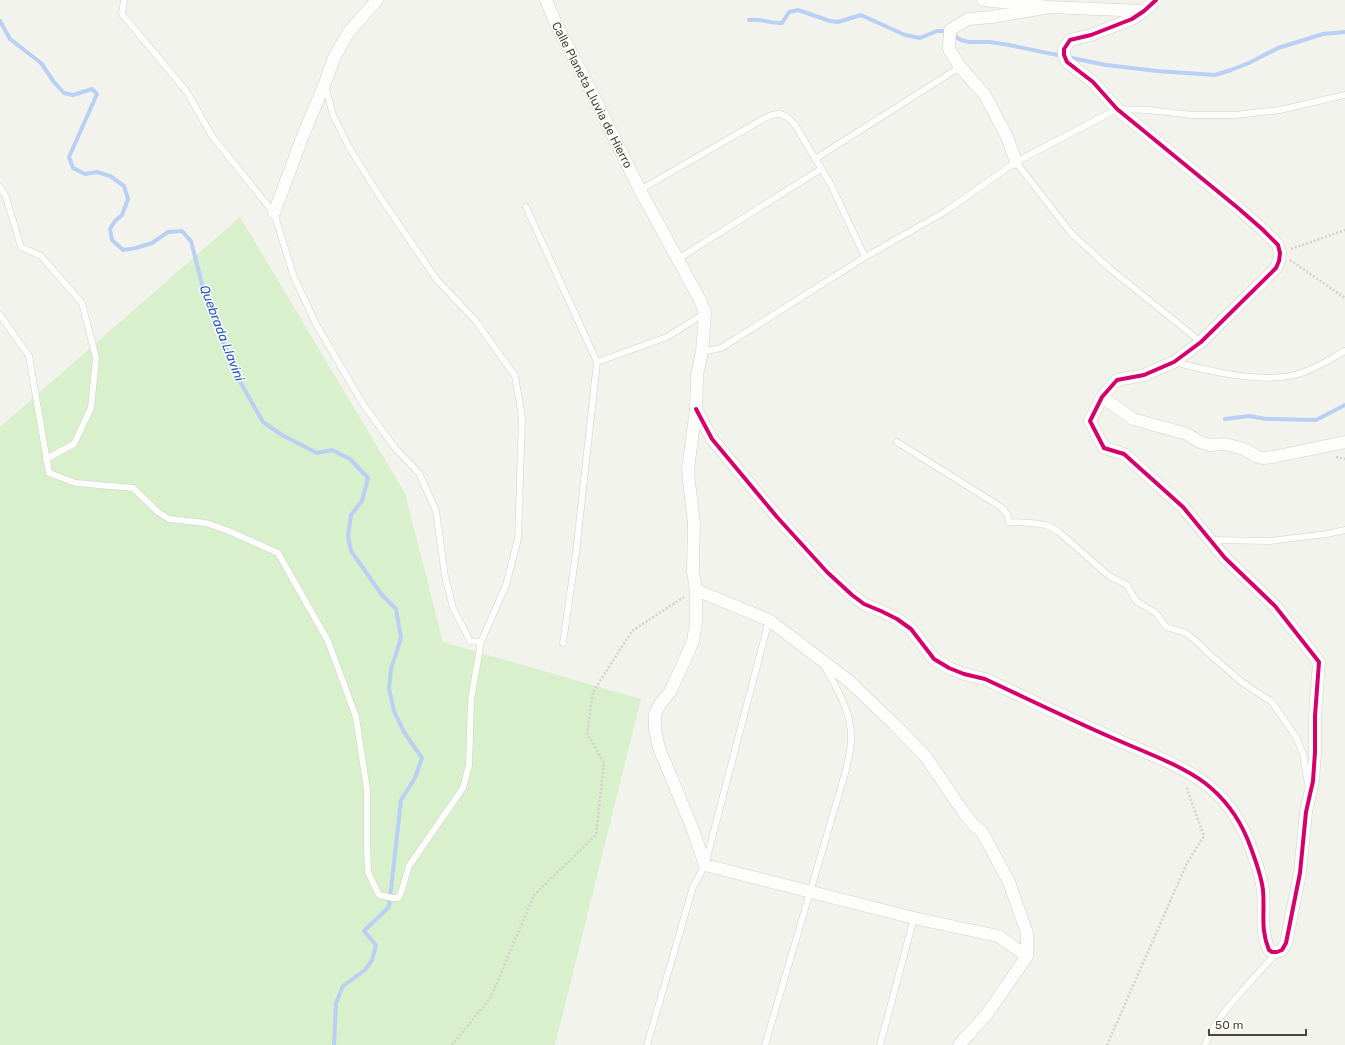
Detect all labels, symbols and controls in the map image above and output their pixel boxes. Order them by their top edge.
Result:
street label: Calle Planeta Lluvia de Hierro [549,19,635,171]
water label: Quebrada Llavini [197,283,248,384]
scale bar [1209,1011,1306,1037]
text: 50 m [1215,1018,1243,1032]

